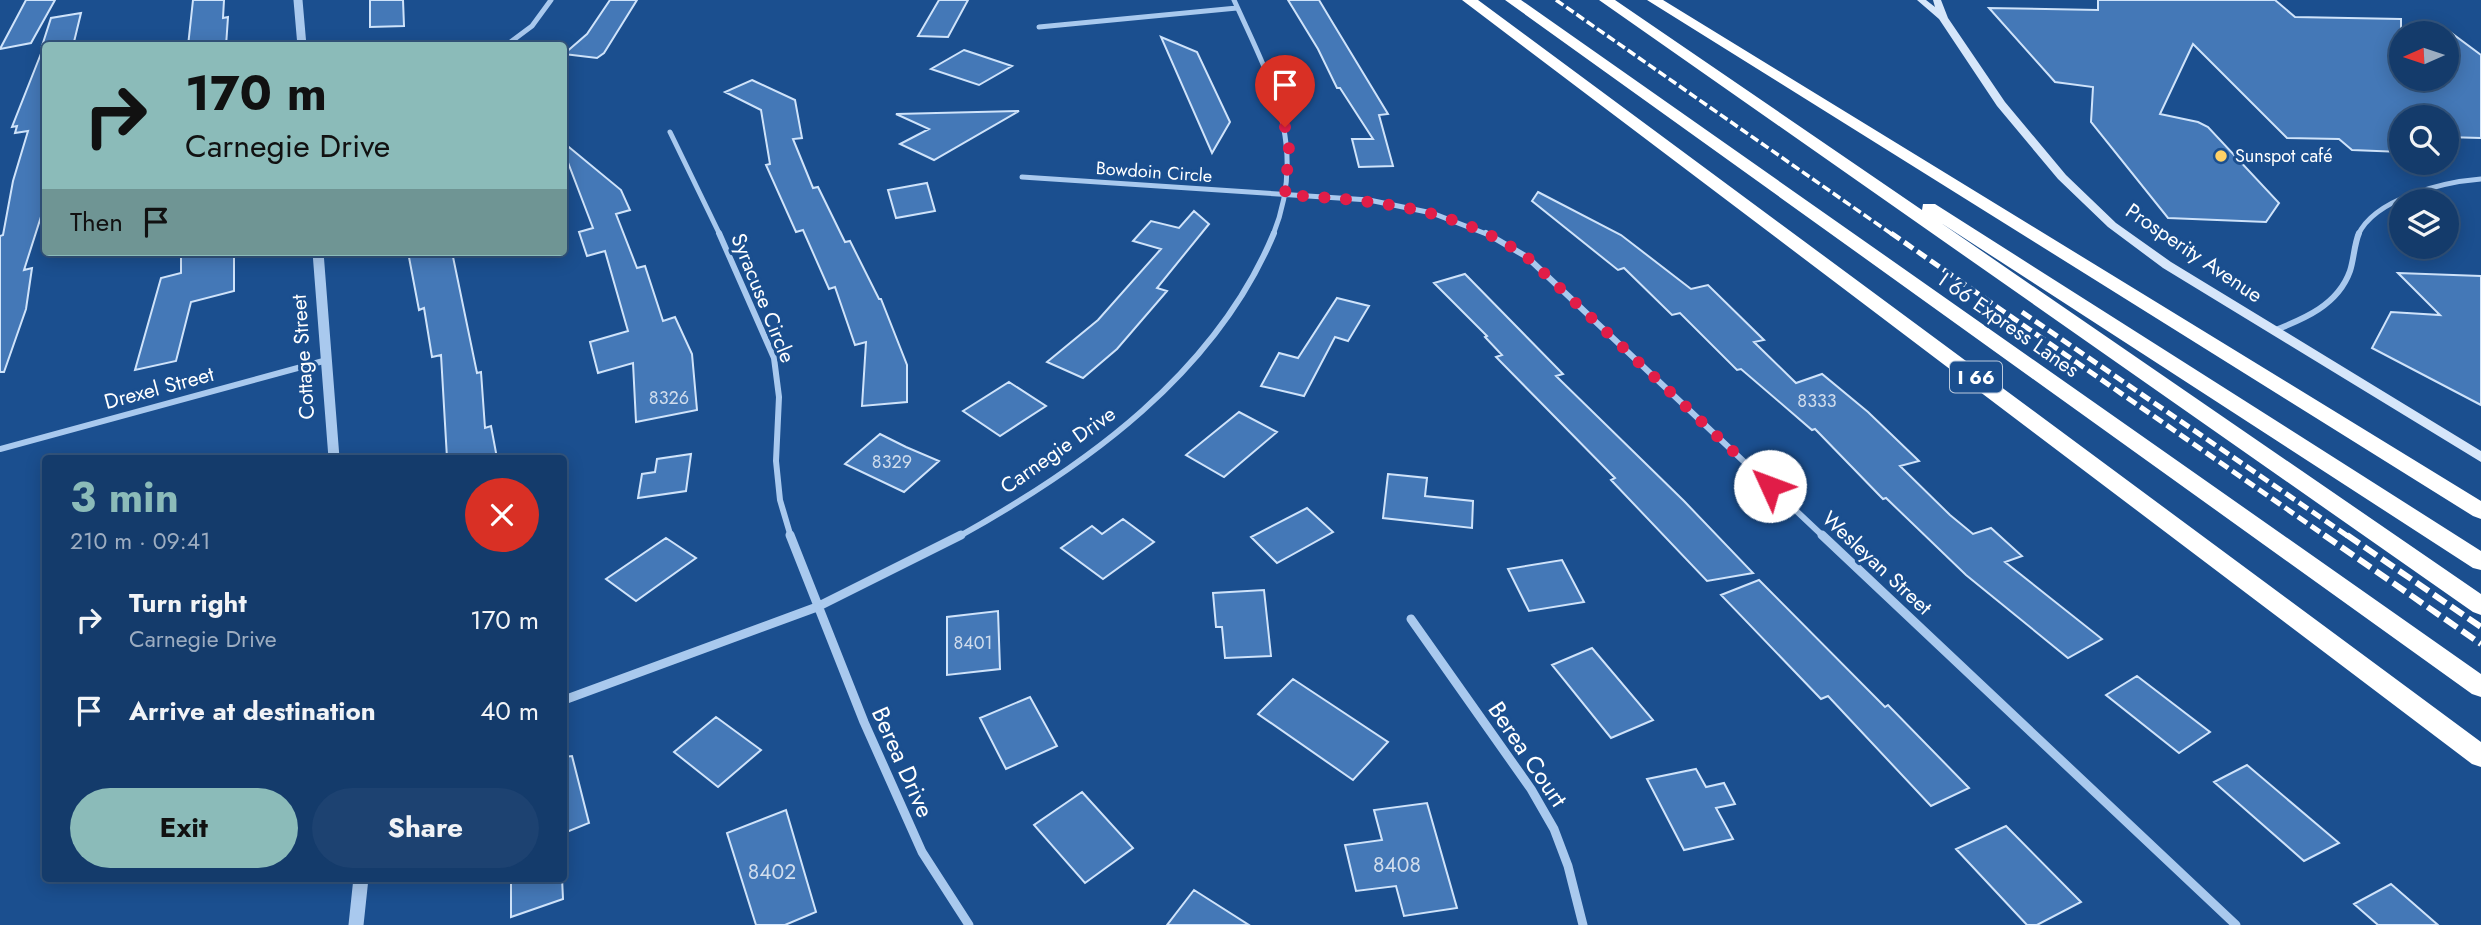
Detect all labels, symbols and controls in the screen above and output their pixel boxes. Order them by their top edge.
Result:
north arrow [2389,21,2459,91]
map controls [2389,21,2459,259]
pin [1255,55,1315,127]
text: 170 m [185,58,327,128]
icon: arrive [1266,66,1304,104]
icon: right [70,70,161,161]
button: search [2389,105,2459,175]
text: Carnegie Drive [185,123,390,169]
place label: Sunspot café [2235,143,2333,169]
marker: Sunspot café [2213,148,2229,164]
street label: Bowdoin Circle [1095,155,1213,189]
button: layers [2389,189,2459,259]
street label: Prosperity Avenue [2120,196,2269,310]
text: Then [70,203,123,241]
icon: arrive [137,203,175,241]
street label: Syracuse Circle [723,229,803,367]
street label: I 66 Express Lanes [1934,267,2084,383]
street label: Cottage Street [284,293,322,421]
street label: Drexel Street [101,359,217,417]
road number: I 66 [1950,362,2002,392]
house number: 8326 [649,385,689,411]
house number: 8333 [1797,388,1837,414]
street label: Carnegie Drive [994,399,1122,501]
house number: 8329 [872,449,912,475]
position arrow [1733,449,1807,523]
text: 3 min [70,467,179,528]
button: close [465,478,539,552]
street label: Wesleyan Street [1815,504,1939,622]
text: 210 m · 09:41 [70,524,210,558]
text: Turn right [129,584,247,622]
icon: right [70,601,108,639]
text: 170 m [470,601,539,639]
text: Carnegie Drive [129,622,277,656]
house number: 8401 [953,630,993,656]
icon: arrive [70,692,108,730]
text: Arrive at destination [129,692,376,730]
text: 40 m [480,692,539,730]
street label: Berea Court [1480,694,1576,814]
street label: Berea Drive [863,701,943,823]
button: Exit [70,788,298,868]
button: Share [312,788,539,868]
house number: 8408 [1373,850,1421,880]
house number: 8402 [748,857,796,887]

